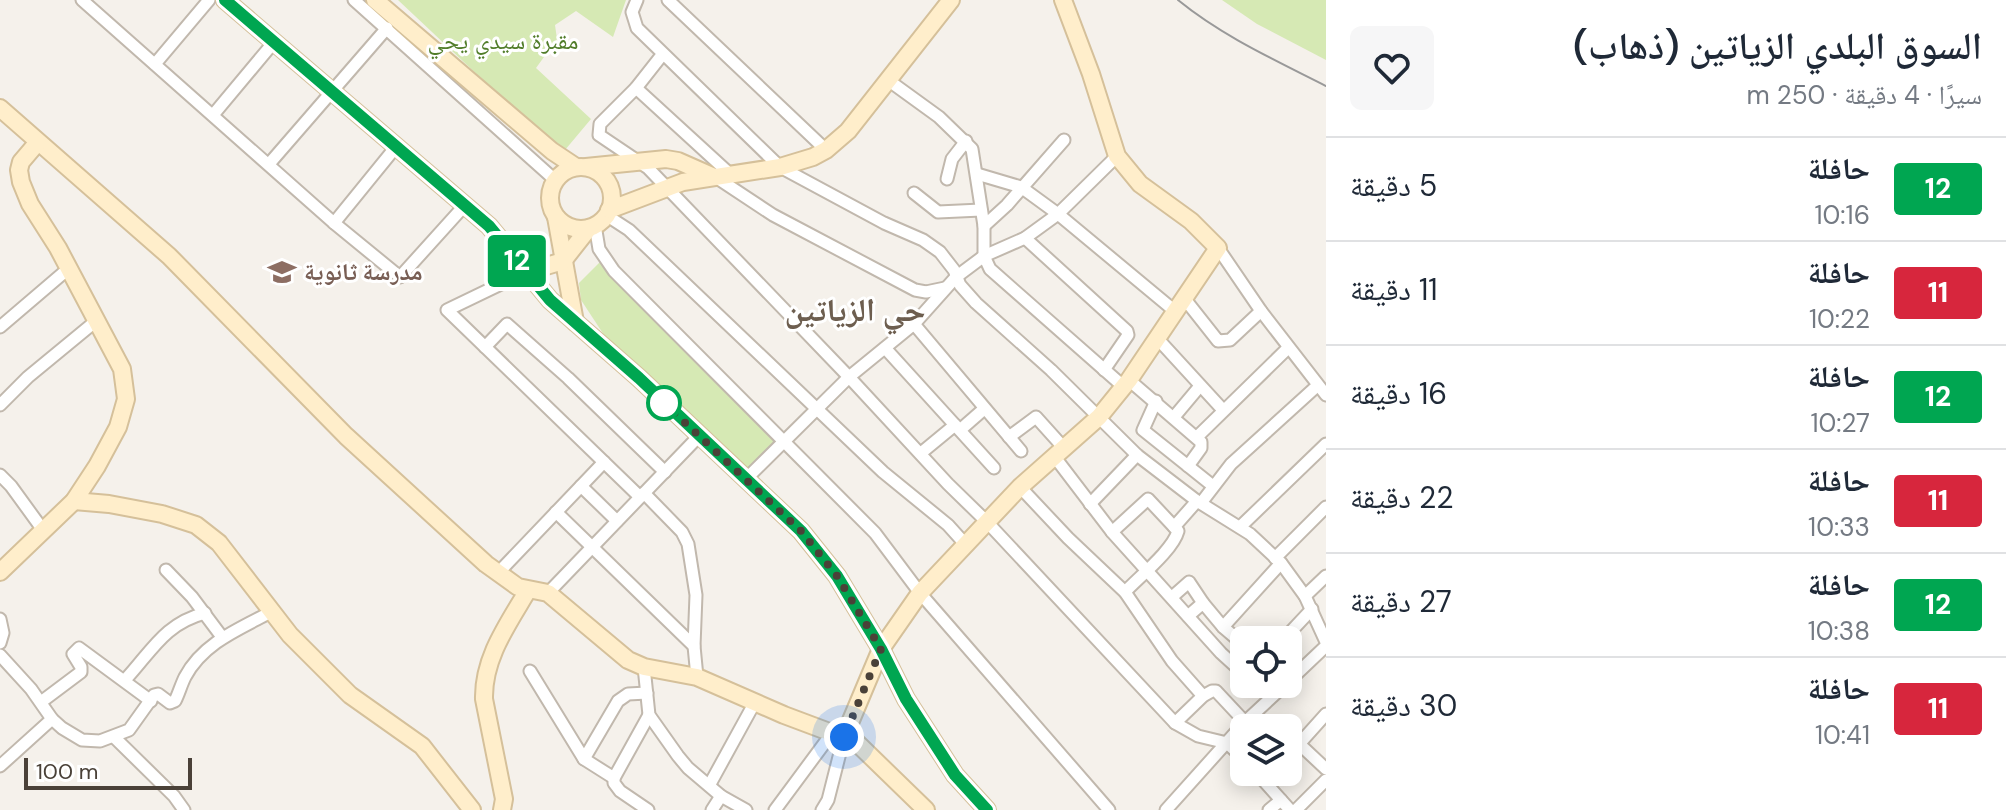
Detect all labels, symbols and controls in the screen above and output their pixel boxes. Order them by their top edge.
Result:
text: السوق البلدي الزياتين (ذهاب) [1573,21,1982,71]
park label: مقبرة سيدي يحي [428,25,578,60]
button: heart [1350,26,1434,110]
text: سيرًا · 4 دقيقة · 250 m [1747,78,1982,112]
text: حافلة [1808,149,1870,188]
text: 5 دقيقة [1350,166,1437,205]
text: 12 [1925,170,1951,207]
text: 10:16 [1814,198,1870,232]
line badge: 12 [481,235,553,287]
text: 12 [504,242,530,279]
text: حافلة [1808,253,1870,292]
place label: مدرسة ثانوية [304,256,423,287]
school or university icon: مدرسة ثانوية [267,257,297,287]
text: 11 دقيقة [1350,270,1438,309]
text: 11 [1928,274,1948,311]
district label: حي الزياتين [785,289,925,335]
text: 10:22 [1809,302,1870,336]
text: حافلة [1808,357,1870,396]
text: 16 دقيقة [1350,374,1447,413]
text: 12 [1925,378,1951,415]
unlabelled marker [647,386,681,420]
text: 10:27 [1810,406,1870,440]
text: حافلة [1808,461,1870,500]
text: 22 دقيقة [1350,478,1454,517]
text: 11 [1928,482,1948,519]
text: 10:33 [1808,510,1870,544]
text: حافلة [1808,565,1870,604]
text: 27 دقيقة [1350,582,1452,621]
text: 12 [1925,586,1951,623]
text: 10:38 [1808,614,1870,648]
map controls [1230,626,1302,786]
button: locate [1230,626,1302,698]
text: حافلة [1808,669,1870,708]
text: 30 دقيقة [1350,686,1457,725]
text: 11 [1928,690,1948,727]
button: layers [1230,714,1302,786]
your location [824,717,864,757]
text: 10:41 [1815,718,1870,752]
scale bar [24,754,192,790]
text: 100 m [36,757,98,786]

